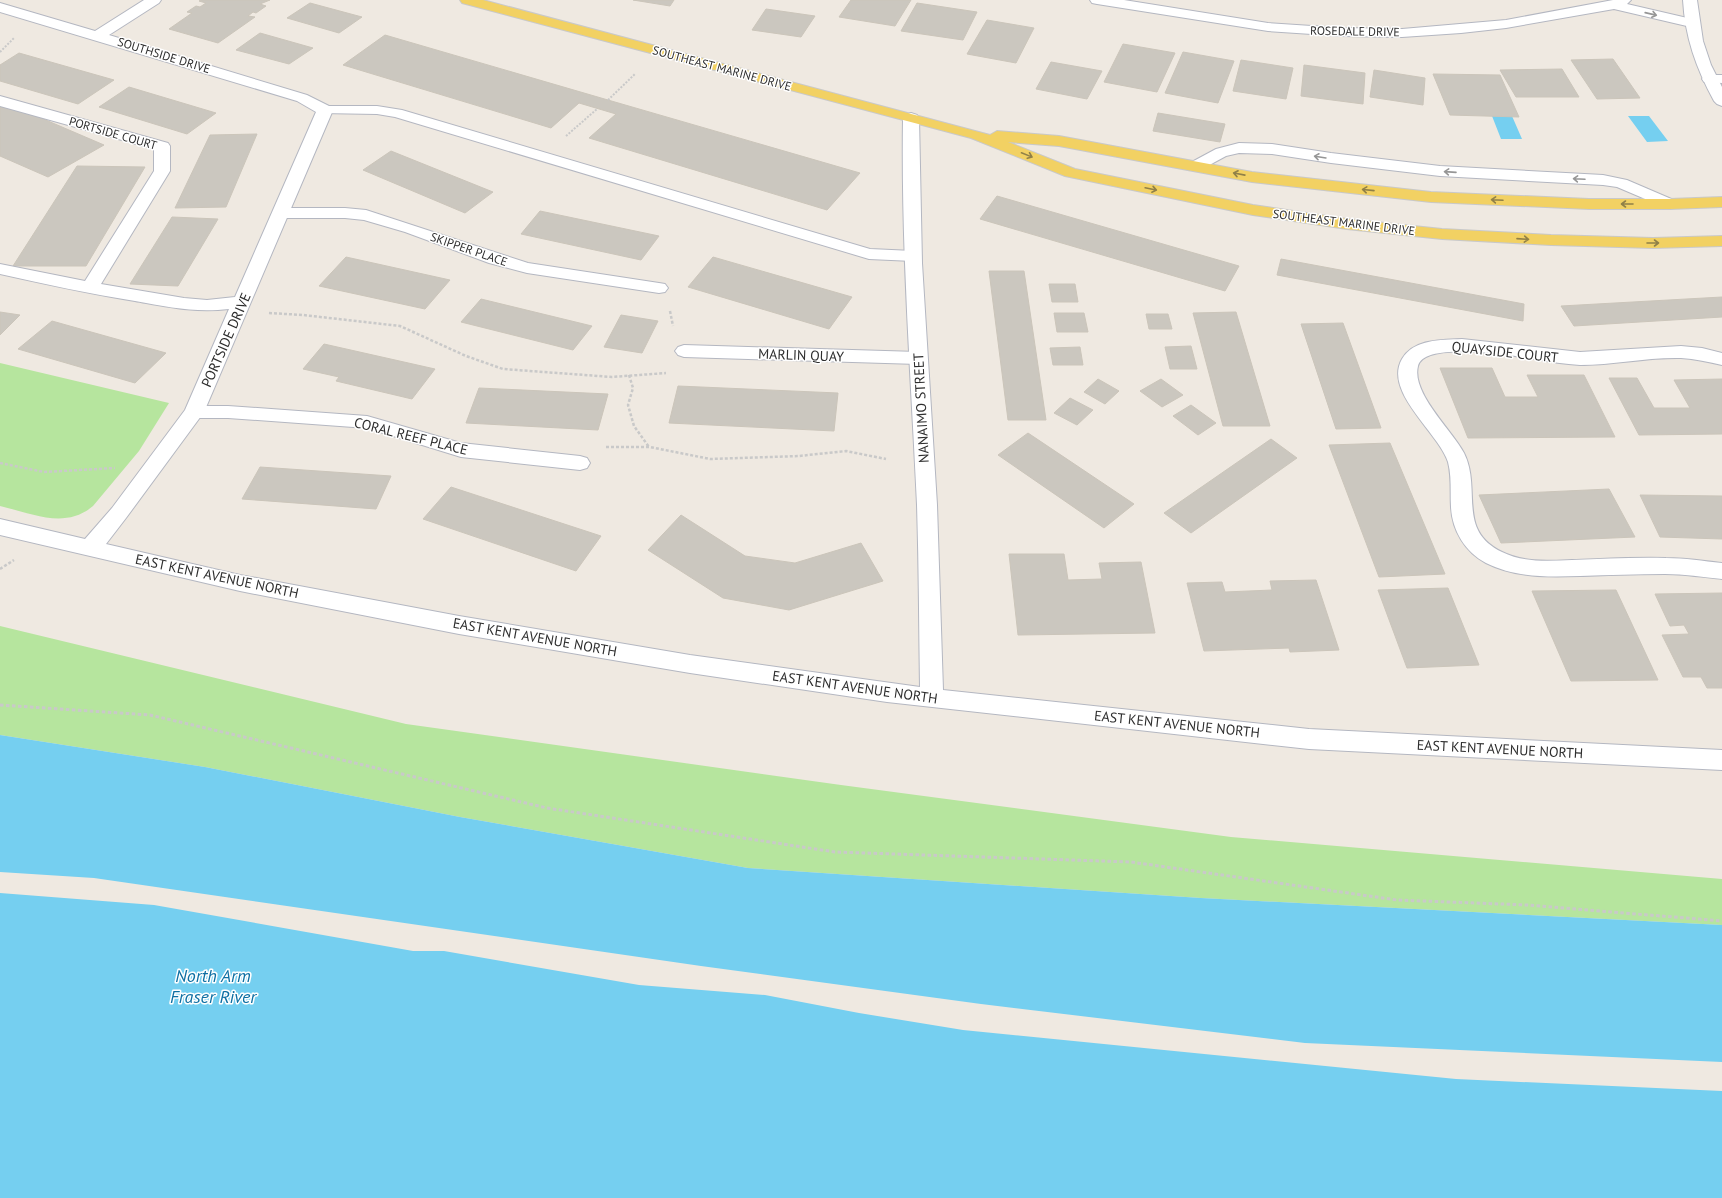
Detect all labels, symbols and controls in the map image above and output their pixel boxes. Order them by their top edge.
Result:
one-way arrow [1645,10,1658,18]
street label: ROSEDALE DRIVE [1310,23,1400,39]
street label: SOUTHSIDE DRIVE [116,34,212,76]
street label: SOUTHEAST MARINE DRIVE [651,42,793,94]
street label: PORTSIDE COURT [67,113,159,153]
one-way arrow [1020,151,1032,159]
one-way arrow [1314,153,1327,161]
one-way arrow [1443,168,1456,175]
one-way arrow [1232,170,1245,178]
one-way arrow [1573,175,1586,182]
one-way arrow [1145,185,1158,193]
one-way arrow [1362,186,1375,193]
one-way arrow [1491,196,1504,203]
one-way arrow [1621,200,1634,208]
street label: SOUTHEAST MARINE DRIVE [1272,206,1416,238]
street label: SKIPPER PLACE [429,229,509,269]
one-way arrow [1516,235,1529,242]
one-way arrow [1646,239,1659,247]
street label: PORTSIDE DRIVE [197,290,255,390]
street label: QUAYSIDE COURT [1451,337,1559,367]
street label: MARLIN QUAY [758,345,844,365]
street label: NANAIMO STREET [909,352,933,463]
street label: CORAL REEF PLACE [352,413,470,459]
street label: EAST KENT AVENUE NORTH [134,550,300,602]
street label: EAST KENT AVENUE NORTH [451,614,619,660]
street label: EAST KENT AVENUE NORTH [771,667,939,707]
street label: EAST KENT AVENUE NORTH [1093,706,1261,742]
street label: EAST KENT AVENUE NORTH [1416,736,1584,762]
water label: North Arm Fraser River [170,964,257,1008]

